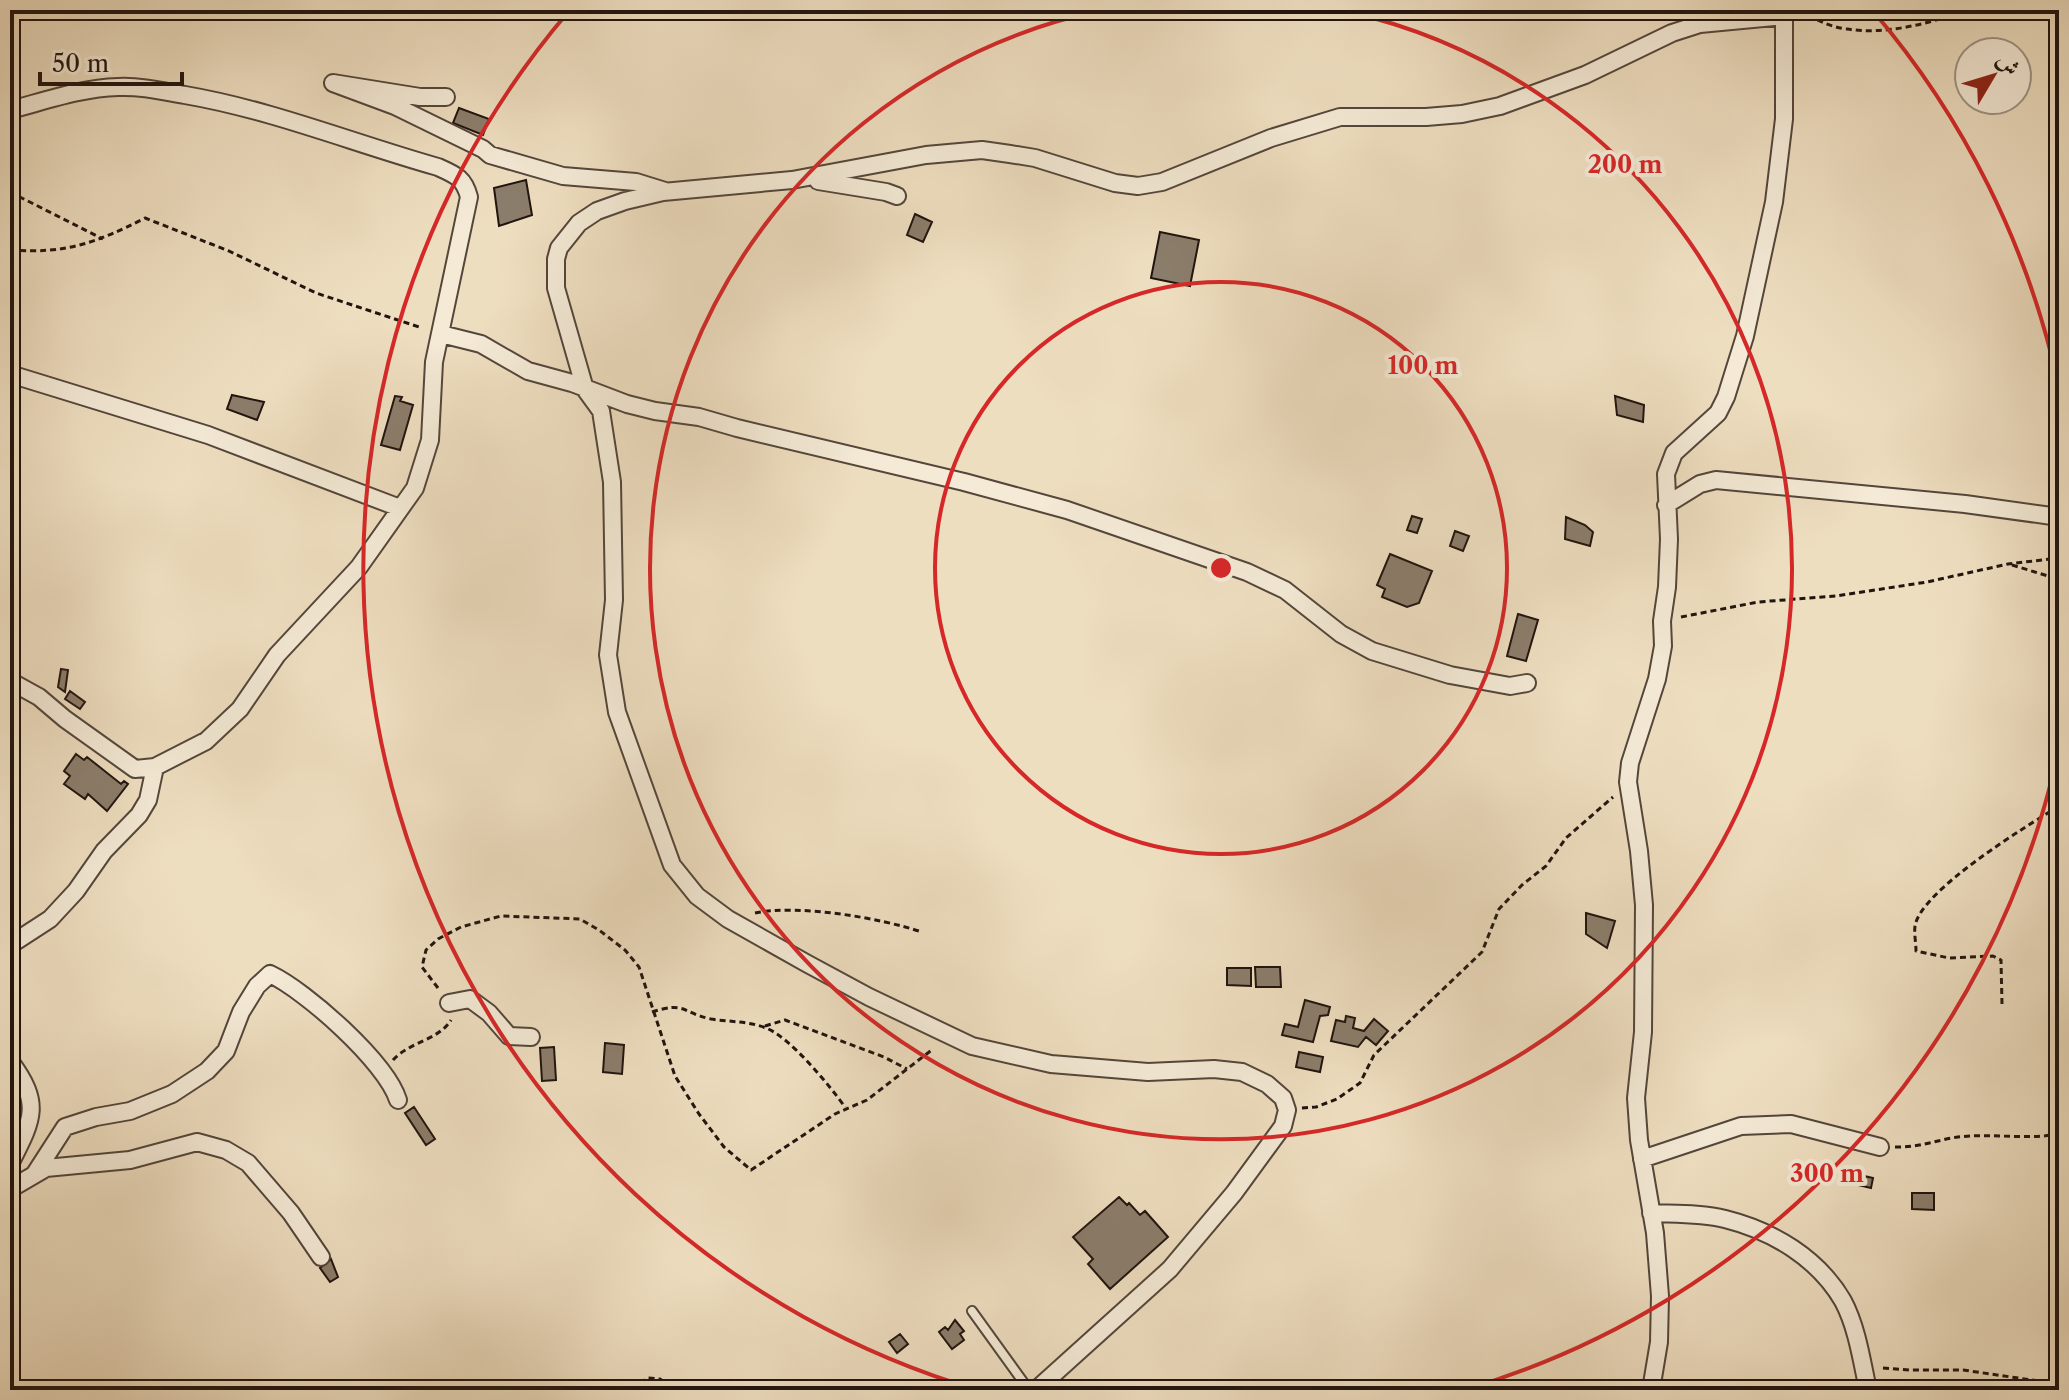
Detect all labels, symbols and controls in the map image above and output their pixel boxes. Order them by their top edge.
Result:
scale bar [40,36,182,86]
north arrow [1953,36,2033,116]
text: ش [1991,47,2026,81]
text: 50 m [52,49,109,78]
text: 200 m [1588,150,1662,179]
text: 100 m [1387,351,1459,380]
centre of rings [1207,554,1235,582]
text: 300 m [1790,1159,1864,1188]

